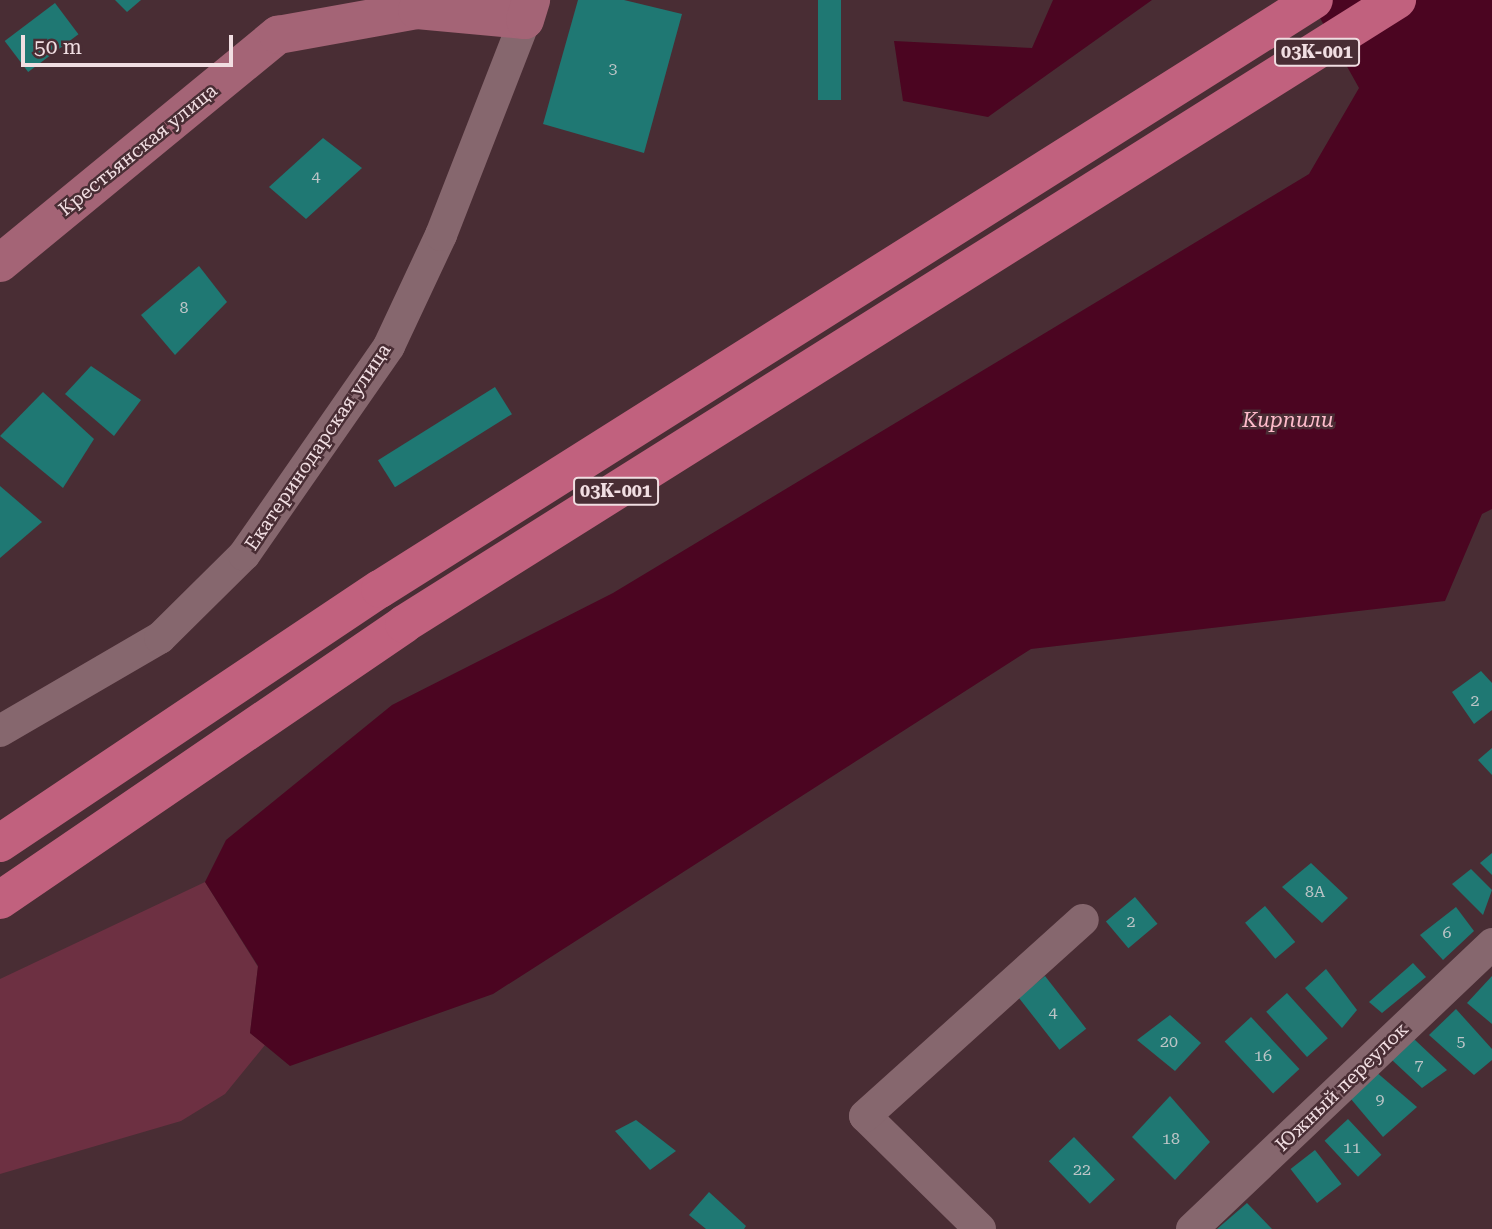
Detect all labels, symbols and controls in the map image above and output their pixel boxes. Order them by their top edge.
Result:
scale bar [24,21,236,65]
text: 50 m [34,35,82,59]
road number: 03К-001 [1273,38,1361,66]
house number: 3 [609,59,617,79]
street label: Крестьянская улица [54,79,222,221]
house number: 4 [312,167,320,187]
house number: 8 [180,298,188,318]
street label: Екатеринодарская улица [240,339,396,555]
water label: Кирпили [1242,407,1334,433]
road number: 03К-001 [572,476,660,505]
house number: 2 [1471,691,1479,711]
house number: 8А [1305,882,1325,902]
house number: 2 [1127,912,1135,932]
house number: 6 [1443,923,1451,943]
house number: 4 [1049,1003,1057,1023]
street label: Южный переулок [1271,1018,1413,1156]
house number: 20 [1160,1032,1178,1052]
house number: 5 [1457,1032,1465,1052]
house number: 16 [1254,1046,1272,1066]
house number: 7 [1415,1055,1423,1075]
house number: 9 [1376,1090,1384,1110]
house number: 18 [1162,1129,1180,1149]
house number: 11 [1343,1138,1361,1158]
house number: 22 [1073,1160,1091,1180]

